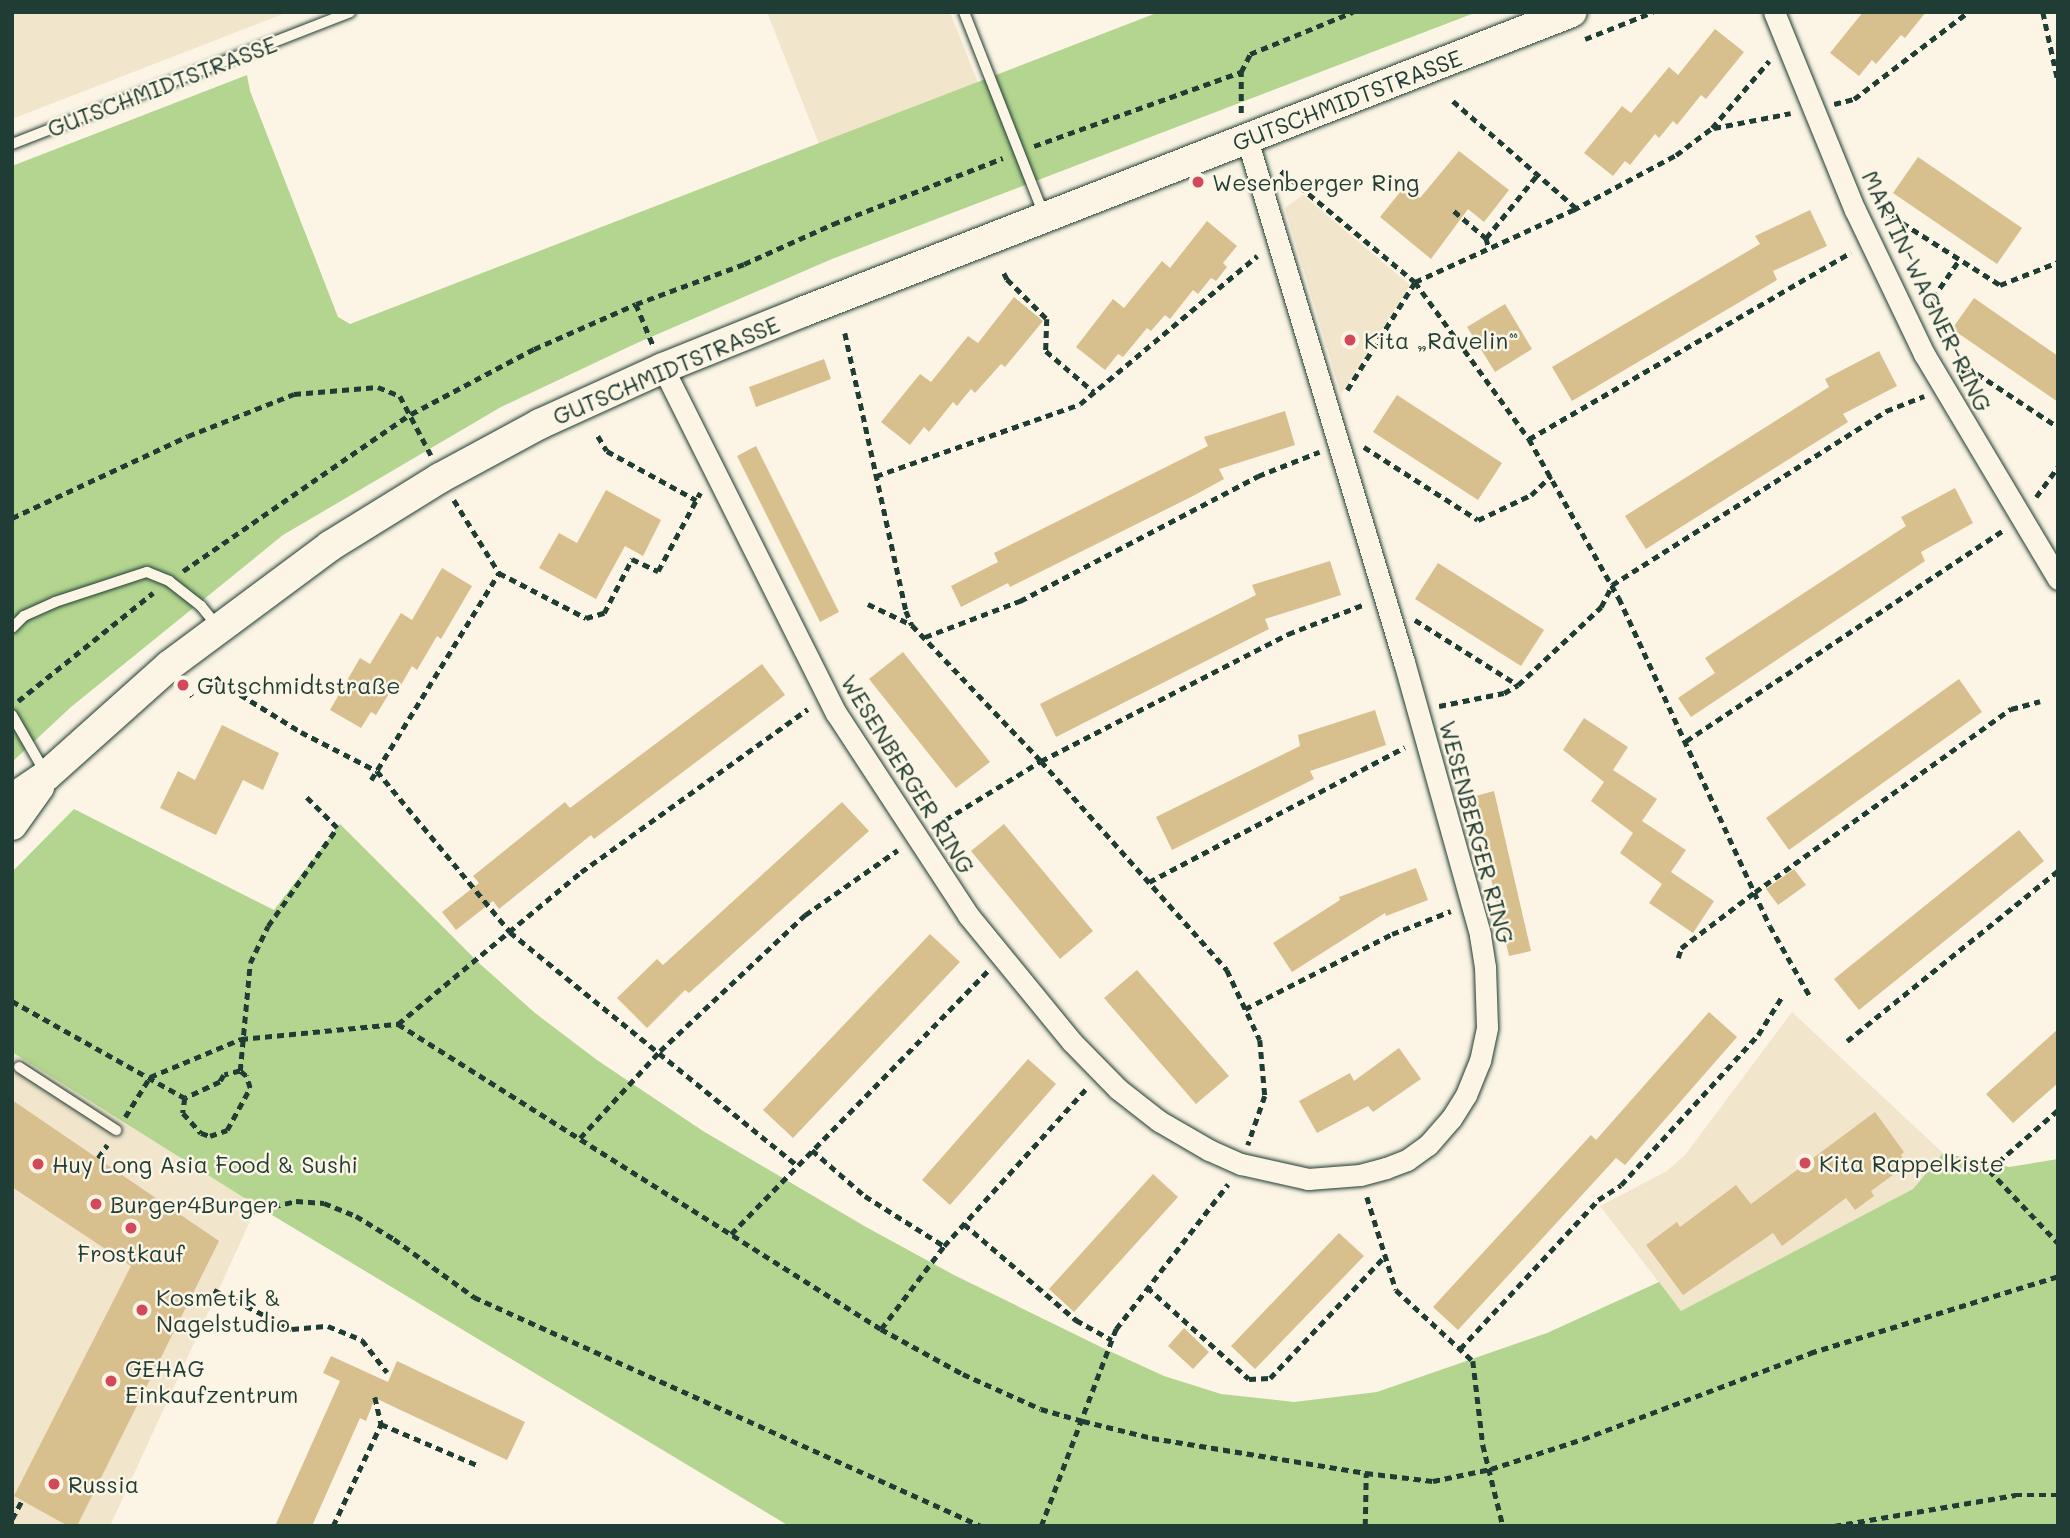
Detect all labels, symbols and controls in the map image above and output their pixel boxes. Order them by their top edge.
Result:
street label: GUTSCHMIDTSTRASSE [43,29,281,143]
street label: GUTSCHMIDTSTRASSE [1228,43,1466,157]
street label: MARTIN-WAGNER-RING [1856,166,1998,416]
place label: Wesenberger Ring [1212,168,1419,196]
marker: Wesenberger Ring [1190,174,1206,190]
street label: GUTSCHMIDTSTRASSE [549,310,783,430]
place label: Kita „Ravelin“ [1364,326,1519,354]
marker: Kita „Ravelin“ [1342,332,1358,348]
street label: WESENBERGER RING [835,669,981,879]
place label: Gutschmidtstraße [197,671,400,699]
marker: Gutschmidtstraße [175,677,191,693]
street label: WESENBERGER RING [1434,717,1520,947]
place label: Kita Rappelkiste [1819,1149,2004,1177]
place label: Huy Long Asia Food & Sushi [52,1150,358,1178]
marker: Kita Rappelkiste [1797,1155,1813,1171]
marker: Huy Long Asia Food & Sushi [30,1156,46,1172]
place label: Burger4Burger [110,1190,279,1218]
marker: Burger4Burger [88,1196,104,1212]
marker: Frostkauf [123,1220,139,1236]
place label: Frostkauf [77,1239,185,1267]
place label: Kosmetik & Nagelstudio [156,1283,290,1337]
marker: Kosmetik & Nagelstudio [134,1302,150,1318]
place label: GEHAG Einkaufzentrum [125,1354,298,1408]
marker: GEHAG Einkaufzentrum [103,1373,119,1389]
place label: Russia [68,1470,139,1498]
marker: Russia [46,1476,62,1492]

